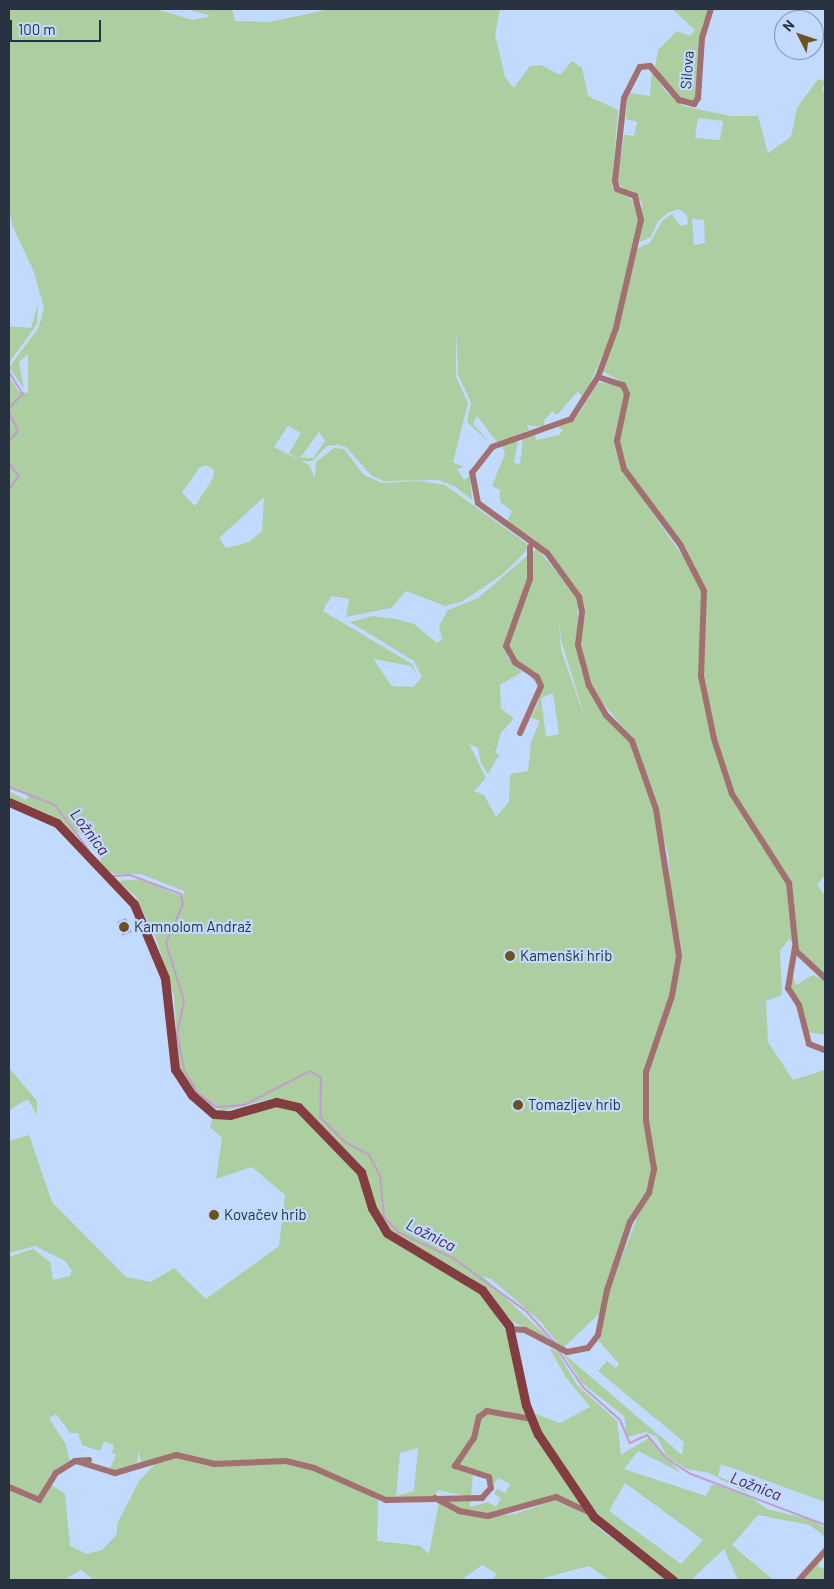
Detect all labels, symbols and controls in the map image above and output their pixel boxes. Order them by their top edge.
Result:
scale bar [12,10,104,42]
north arrow [774,10,824,60]
text: N [779,16,798,35]
text: 100 m [18,20,56,38]
street label: Silova [677,50,697,90]
water label: Ložnica [66,805,114,859]
place label: Kamnolom Andraž [134,918,251,936]
marker: Kamnolom Andraž [118,921,130,933]
place label: Kamenški hrib [520,947,612,965]
marker: Kamenški hrib [504,950,516,962]
place label: Tomazljev hrib [528,1096,621,1114]
marker: Tomazljev hrib [512,1099,524,1111]
place label: Kovačev hrib [224,1206,307,1224]
marker: Kovačev hrib [208,1209,220,1221]
water label: Ložnica [403,1214,459,1256]
water label: Ložnica [728,1468,784,1504]

